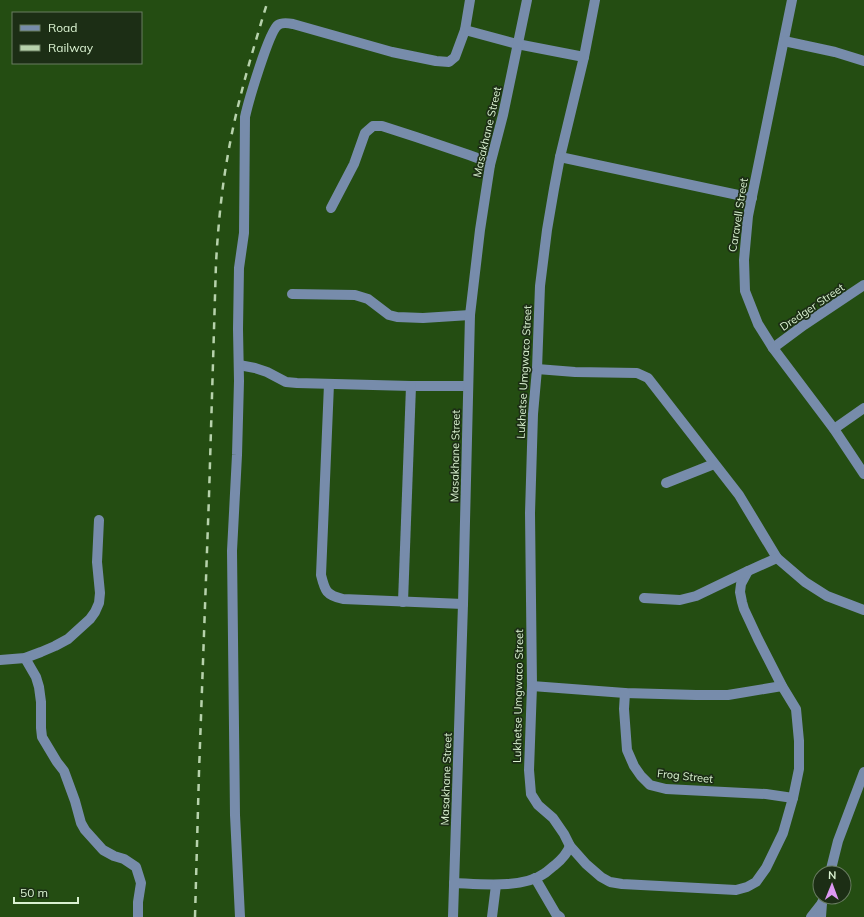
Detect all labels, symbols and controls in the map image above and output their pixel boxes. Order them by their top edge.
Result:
legend [12,12,142,64]
text: Road [48,20,77,35]
text: Railway [48,40,94,55]
street label: Masakhane Street [470,85,504,179]
street label: Caravell Street [725,177,751,253]
street label: Dredger Street [777,280,847,334]
street label: Lukhetse Umgwaco Street [514,305,534,439]
street label: Masakhane Street [447,409,463,502]
street label: Lukhetse Umgwaco Street [510,629,526,763]
street label: Masakhane Street [437,732,455,825]
street label: Frog Street [656,766,714,786]
north arrow [812,865,852,905]
text: N [828,868,836,882]
scale bar [14,879,78,905]
text: 50 m [20,885,48,900]

